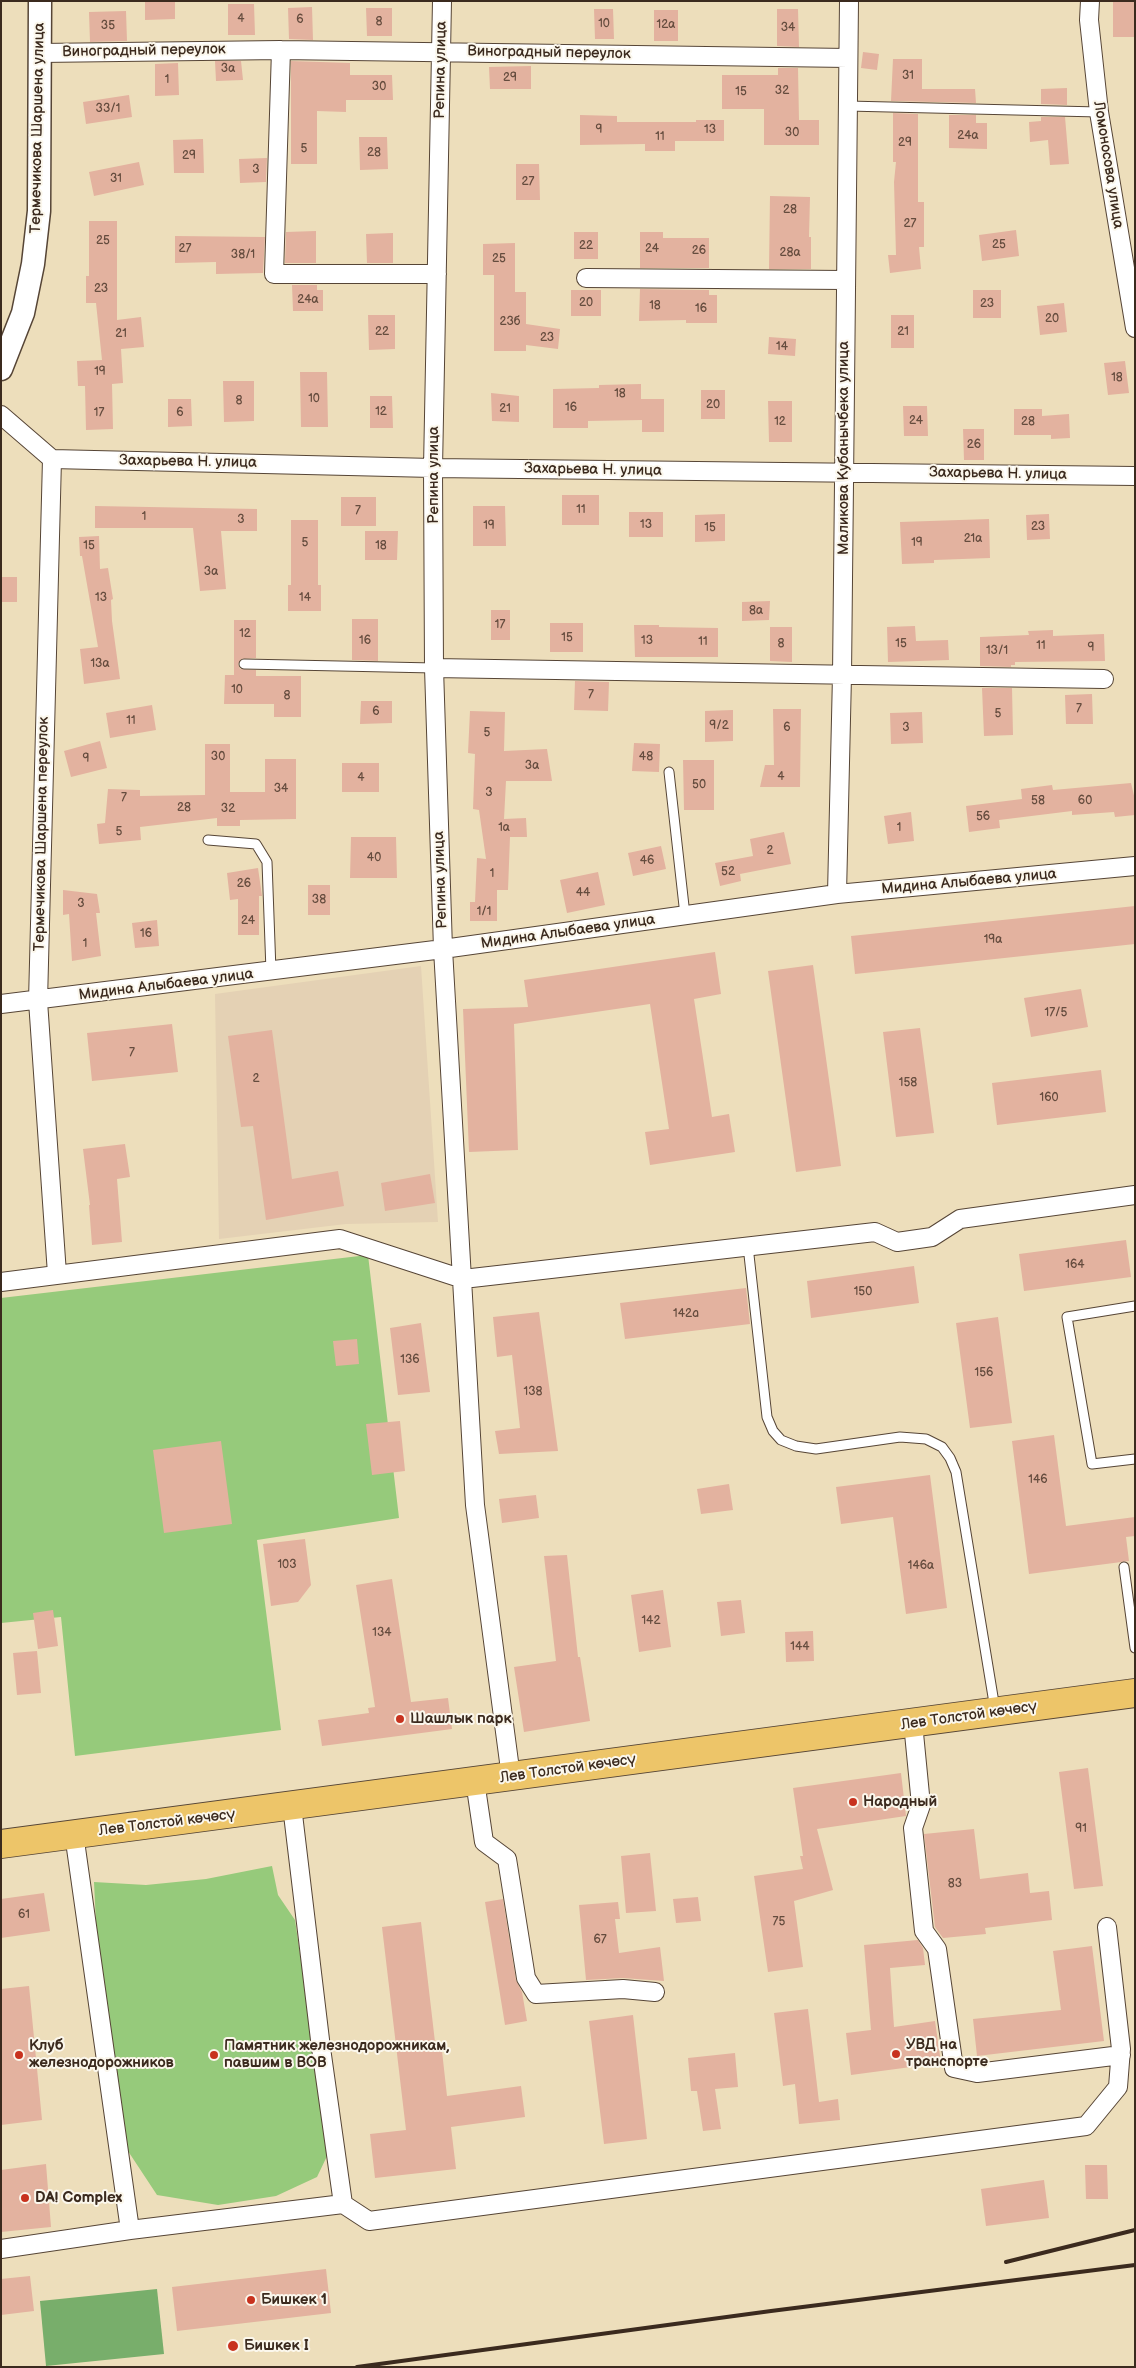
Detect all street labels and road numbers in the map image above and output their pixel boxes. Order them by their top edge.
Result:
street label: Репина улица [431,21,451,119]
street label: Термечикова Шаршена улица [27,22,49,234]
street label: Виноградный переулок [62,41,226,61]
street label: Виноградный переулок [467,43,631,63]
street label: Ломоносова улица [1089,100,1127,230]
street label: Маликова Кубанычбека улица [835,341,853,555]
street label: Репина улица [425,426,443,524]
street label: Захарьева Н. улица [119,452,257,472]
street label: Захарьева Н. улица [524,460,662,480]
street label: Захарьева Н. улица [929,464,1067,484]
street label: Термечикова Шаршена переулок [31,717,53,951]
street label: Репина улица [430,831,452,929]
street label: Мидина Алыбаева улица [881,865,1057,899]
street label: Мидина Алыбаева улица [480,911,656,953]
street label: Мидина Алыбаева улица [78,965,254,1005]
street label: Лев Толстой көчөсү [900,1698,1038,1734]
street label: Лев Толстой көчөсү [499,1751,637,1787]
street label: Лев Толстой көчөсү [98,1806,236,1840]

